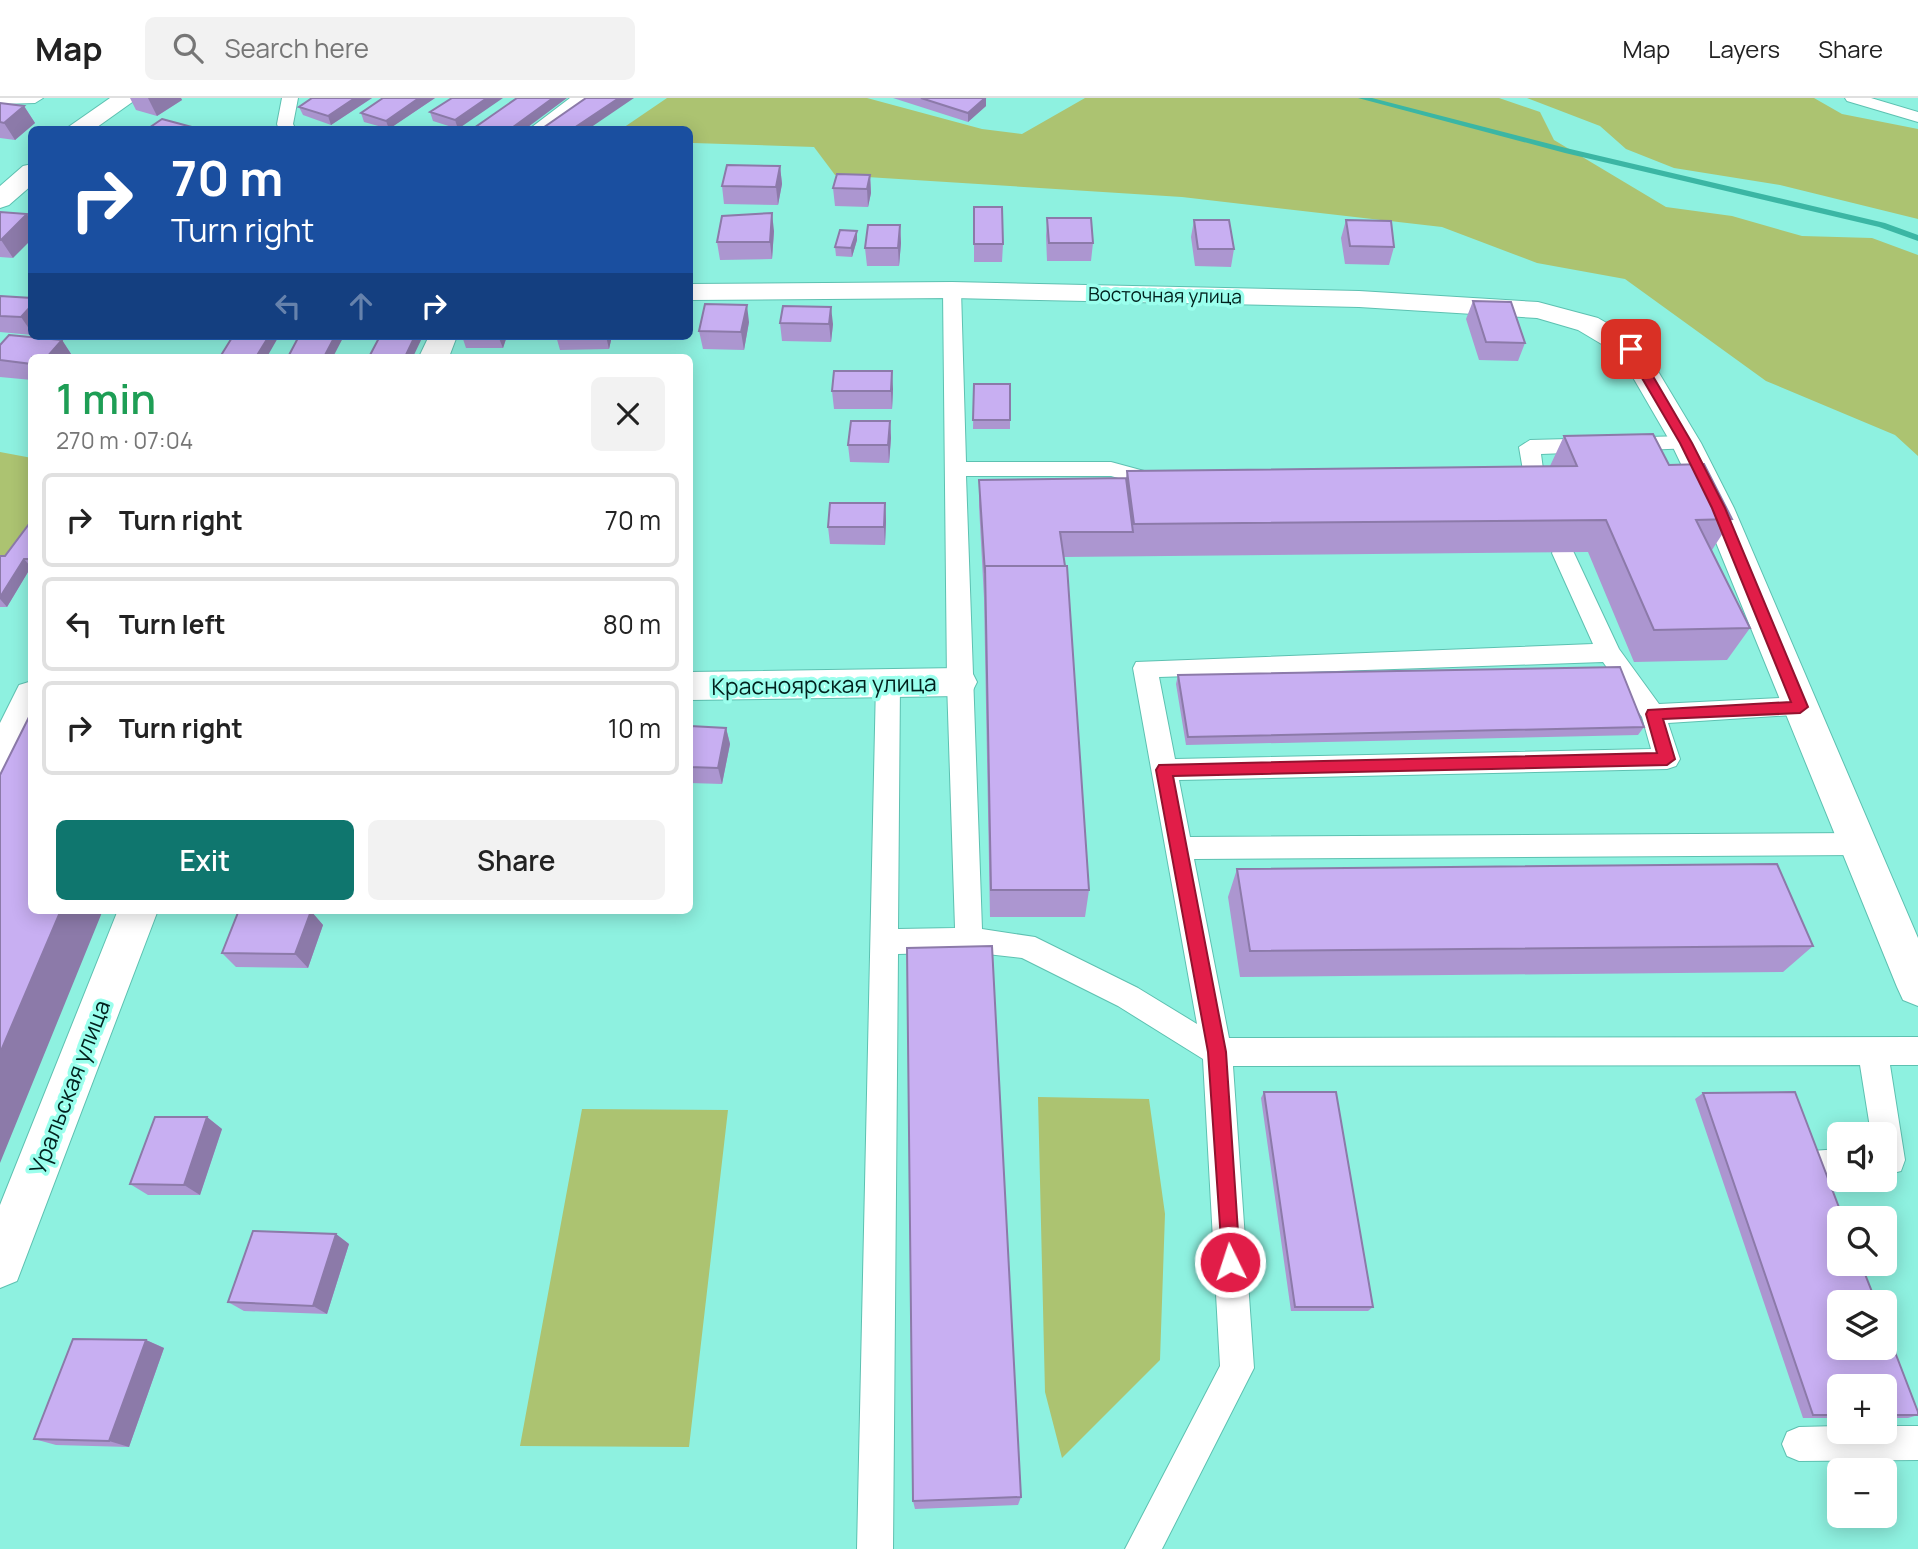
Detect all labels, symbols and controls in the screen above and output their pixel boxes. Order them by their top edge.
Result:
search box [145,17,635,80]
text: Map [35,26,103,71]
icon: search [169,29,207,67]
text: Search here [225,30,369,66]
text: Map [1623,32,1670,65]
text: Layers [1708,32,1780,65]
text: Share [1818,32,1883,65]
text: 70 m [171,144,283,211]
icon: right [56,154,147,245]
text: Turn right [171,208,314,252]
street label: Восточная улица [1088,281,1242,309]
icon: left [269,287,307,325]
icon: ahead [342,287,380,325]
icon: right [415,287,453,325]
pin [1601,319,1661,379]
icon: arrive [1612,330,1650,368]
text: 1 min [56,369,156,427]
button: close [591,377,665,451]
text: 270 m · 07:04 [56,424,193,456]
icon: right [60,501,98,539]
text: Turn right [119,502,243,538]
text: 70 m [605,502,661,538]
icon: left [60,605,98,643]
text: Turn left [119,606,226,642]
text: 80 m [603,606,661,642]
street label: Красноярская улица [711,666,937,702]
icon: right [60,709,98,747]
text: Turn right [119,710,243,746]
text: 10 m [608,710,661,746]
button: Exit [56,820,354,900]
button: Share [368,820,665,900]
street label: Уральская улица [21,995,117,1179]
map controls [1827,1122,1897,1528]
button: sound [1827,1122,1897,1192]
button: search [1827,1206,1897,1276]
position arrow [1193,1225,1267,1299]
button: layers [1827,1290,1897,1360]
button: + [1827,1374,1897,1444]
button: − [1827,1458,1897,1528]

